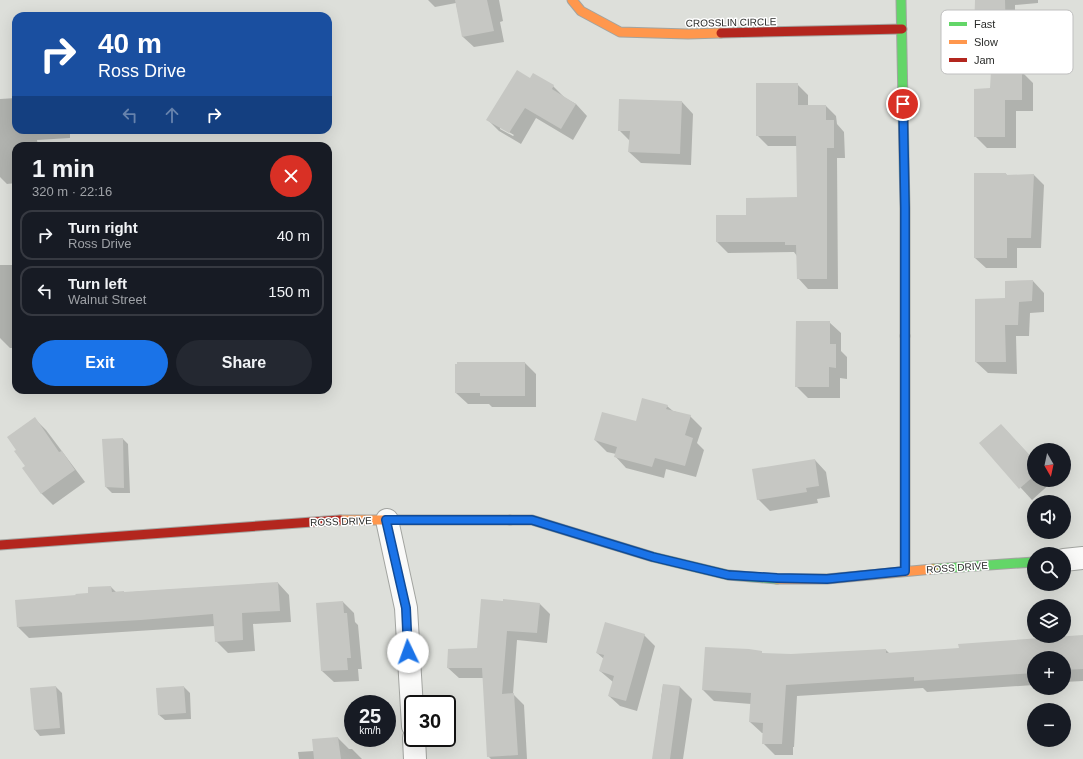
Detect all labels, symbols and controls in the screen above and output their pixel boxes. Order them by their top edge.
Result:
legend [941,10,1073,74]
street label: CROSSLIN CIRCLE [686,16,777,29]
text: Fast [974,18,995,30]
icon: right [32,28,84,80]
text: 40 m [98,28,162,59]
text: Slow [974,36,998,48]
text: Jam [974,54,995,66]
text: Ross Drive [98,61,186,81]
pin [886,87,920,121]
icon: arrive [892,93,914,115]
icon: left [119,104,141,126]
icon: ahead [161,104,183,126]
icon: right [203,104,225,126]
text: 1 min [32,155,95,182]
button: close [270,155,312,197]
text: 320 m · 22:16 [32,184,112,199]
text: Turn right [68,219,138,236]
icon: right [34,224,56,246]
text: 40 m [277,227,310,244]
text: Ross Drive [68,236,132,251]
text: Turn left [68,275,127,292]
icon: left [34,280,56,302]
text: 150 m [268,283,310,300]
text: Walnut Street [68,292,146,307]
button: Exit [32,340,168,386]
button: Share [176,340,312,386]
north arrow [1027,443,1071,487]
map controls [1027,443,1071,747]
button: sound [1027,495,1071,539]
street label: ROSS DRIVE [310,515,372,528]
button: search [1027,547,1071,591]
street label: ROSS DRIVE [926,560,989,575]
button: layers [1027,599,1071,643]
position arrow [387,631,429,673]
button: + [1027,651,1071,695]
speed limit sign: 30 [404,695,456,747]
button: − [1027,703,1071,747]
text: 25 [359,705,381,727]
text: km/h [359,725,381,736]

